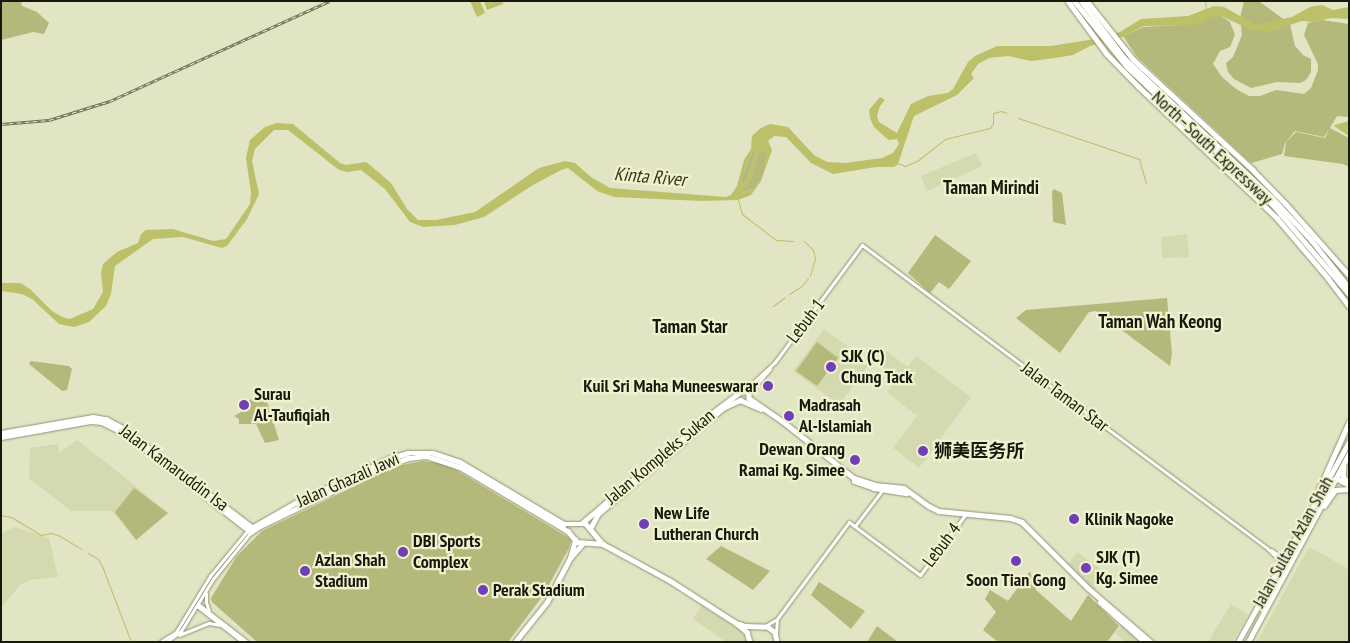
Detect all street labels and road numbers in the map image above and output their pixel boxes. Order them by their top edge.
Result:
street label: North–South Expressway [1147,86,1277,210]
street label: Lebuh 1 [782,295,830,347]
street label: Jalan Taman Star [1017,357,1113,437]
street label: Jalan Kompleks Sukan [601,405,719,509]
street label: Jalan Kamaruddin Isa [115,420,233,516]
street label: Jalan Ghazali Jawi [293,448,403,512]
street label: Jalan Sultan Azlan Shah [1248,473,1338,611]
street label: Lebuh 4 [918,519,966,571]

